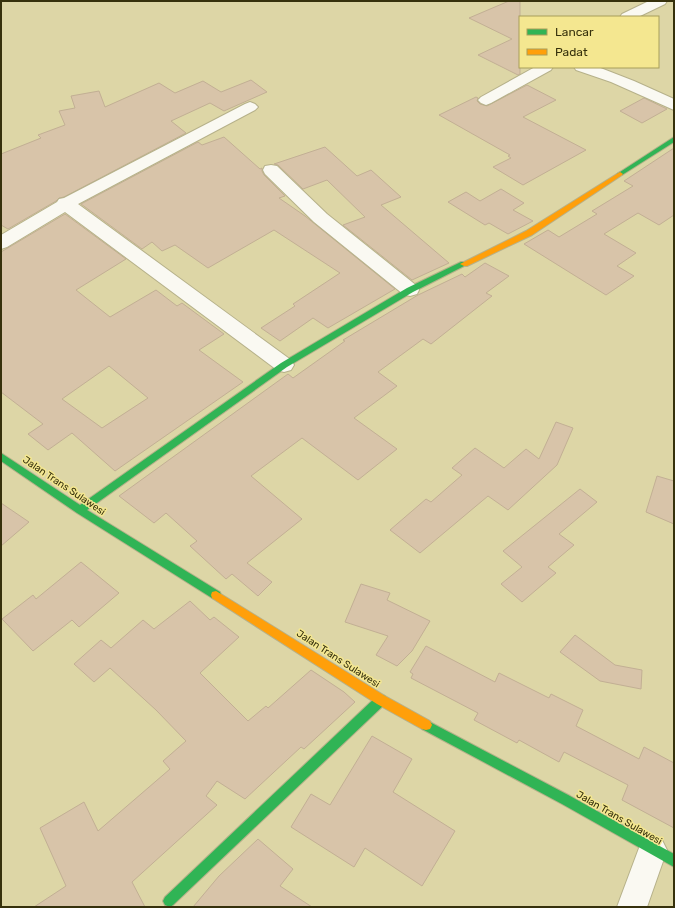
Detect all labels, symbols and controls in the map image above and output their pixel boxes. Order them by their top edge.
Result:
legend [519,16,659,68]
text: Lancar [555,25,594,39]
text: Padat [555,45,588,59]
street label: Jalan Trans Sulawesi [20,454,108,518]
street label: Jalan Trans Sulawesi [294,628,382,690]
street label: Jalan Trans Sulawesi [574,789,664,847]

